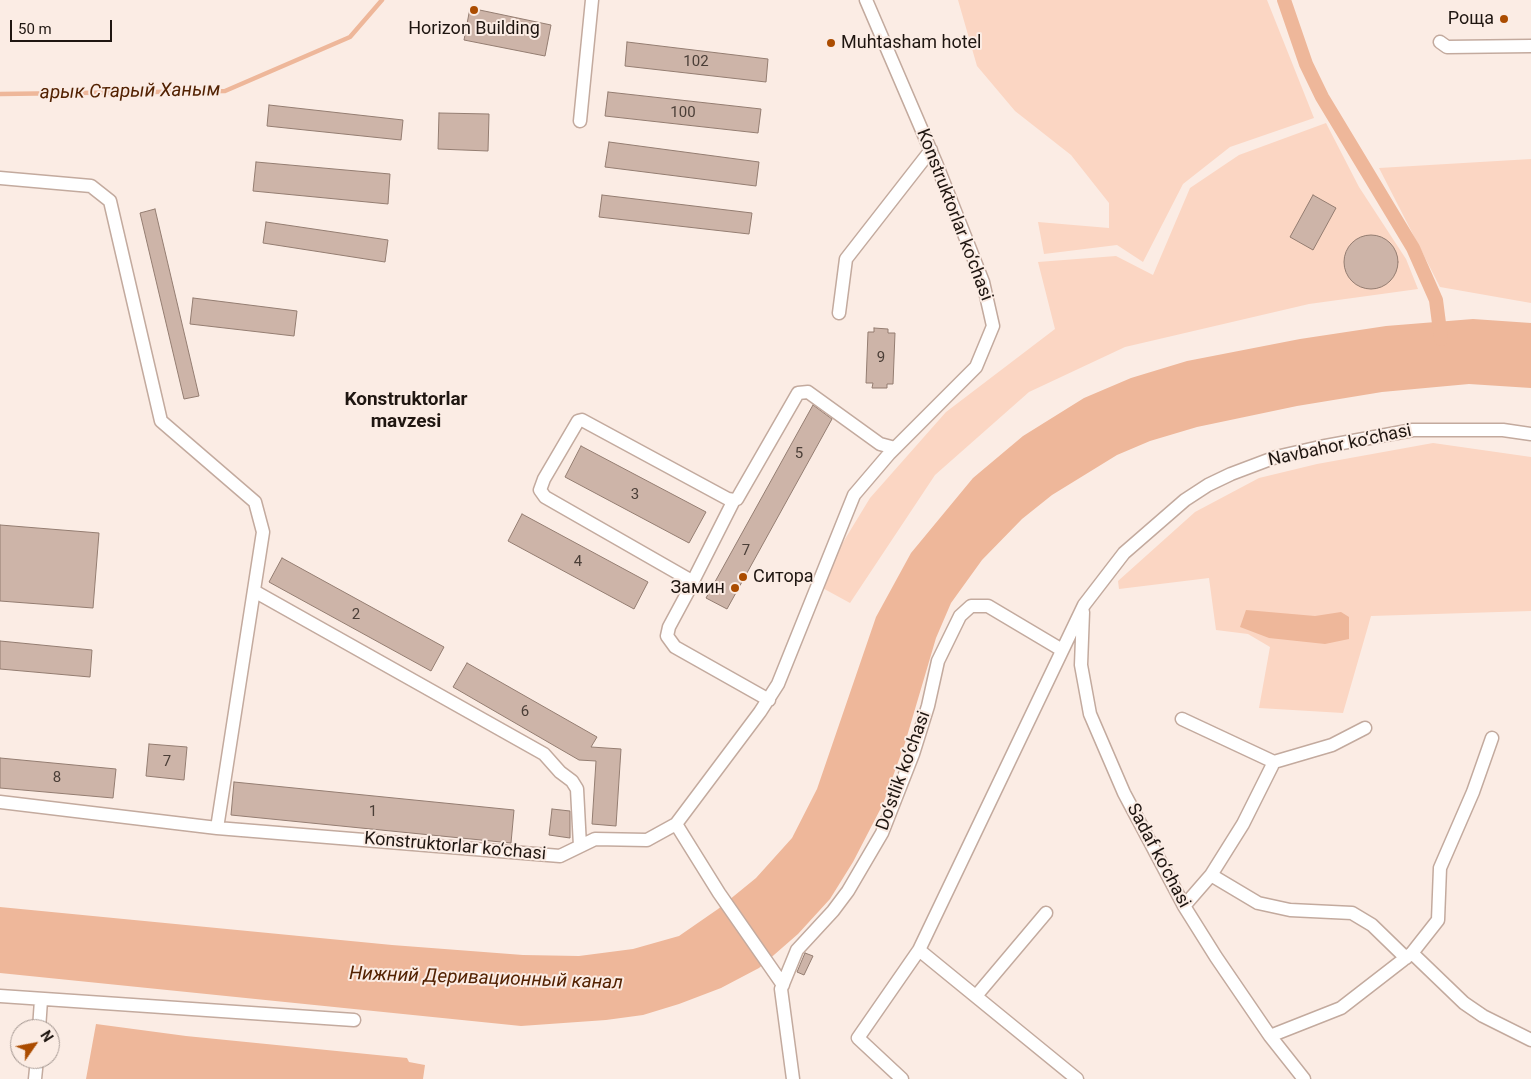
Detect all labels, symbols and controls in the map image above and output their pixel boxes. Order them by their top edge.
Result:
marker: Horizon Building [468,4,480,16]
place label: Роща [1448,8,1494,30]
scale bar [12,10,115,42]
marker: Роща [1498,13,1510,25]
place label: Horizon Building [408,18,540,40]
text: 50 m [18,20,52,38]
place label: Muhtasham hotel [841,32,981,54]
marker: Muhtasham hotel [825,37,837,49]
house number: 102 [683,53,709,71]
water label: арык Старый Ханым [40,79,220,105]
house number: 100 [670,104,696,122]
street label: Konstruktorlar ko‘chasi [911,126,997,304]
house number: 9 [877,349,885,367]
district label: Konstruktorlar mavzesi [344,389,468,433]
street label: Navbahor ko‘chasi [1266,420,1414,472]
house number: 5 [795,445,803,463]
house number: 3 [631,486,639,504]
house number: 7 [742,542,750,560]
house number: 4 [574,553,582,571]
place label: Ситора [753,566,814,588]
marker: Ситора [737,571,749,583]
place label: Замин [670,577,725,599]
marker: Замин [729,582,741,594]
house number: 2 [352,606,360,624]
house number: 6 [521,703,529,721]
street label: Do‘stlik ko‘chasi [872,708,936,834]
house number: 7 [163,753,171,771]
house number: 8 [53,769,61,787]
street label: Sadaf ko‘chasi [1121,800,1195,912]
house number: 1 [369,803,377,821]
street label: Konstruktorlar ko‘chasi [363,828,547,866]
water label: Нижний Деривационный канал [349,963,623,995]
north arrow [10,1019,60,1069]
text: N [37,1028,56,1045]

